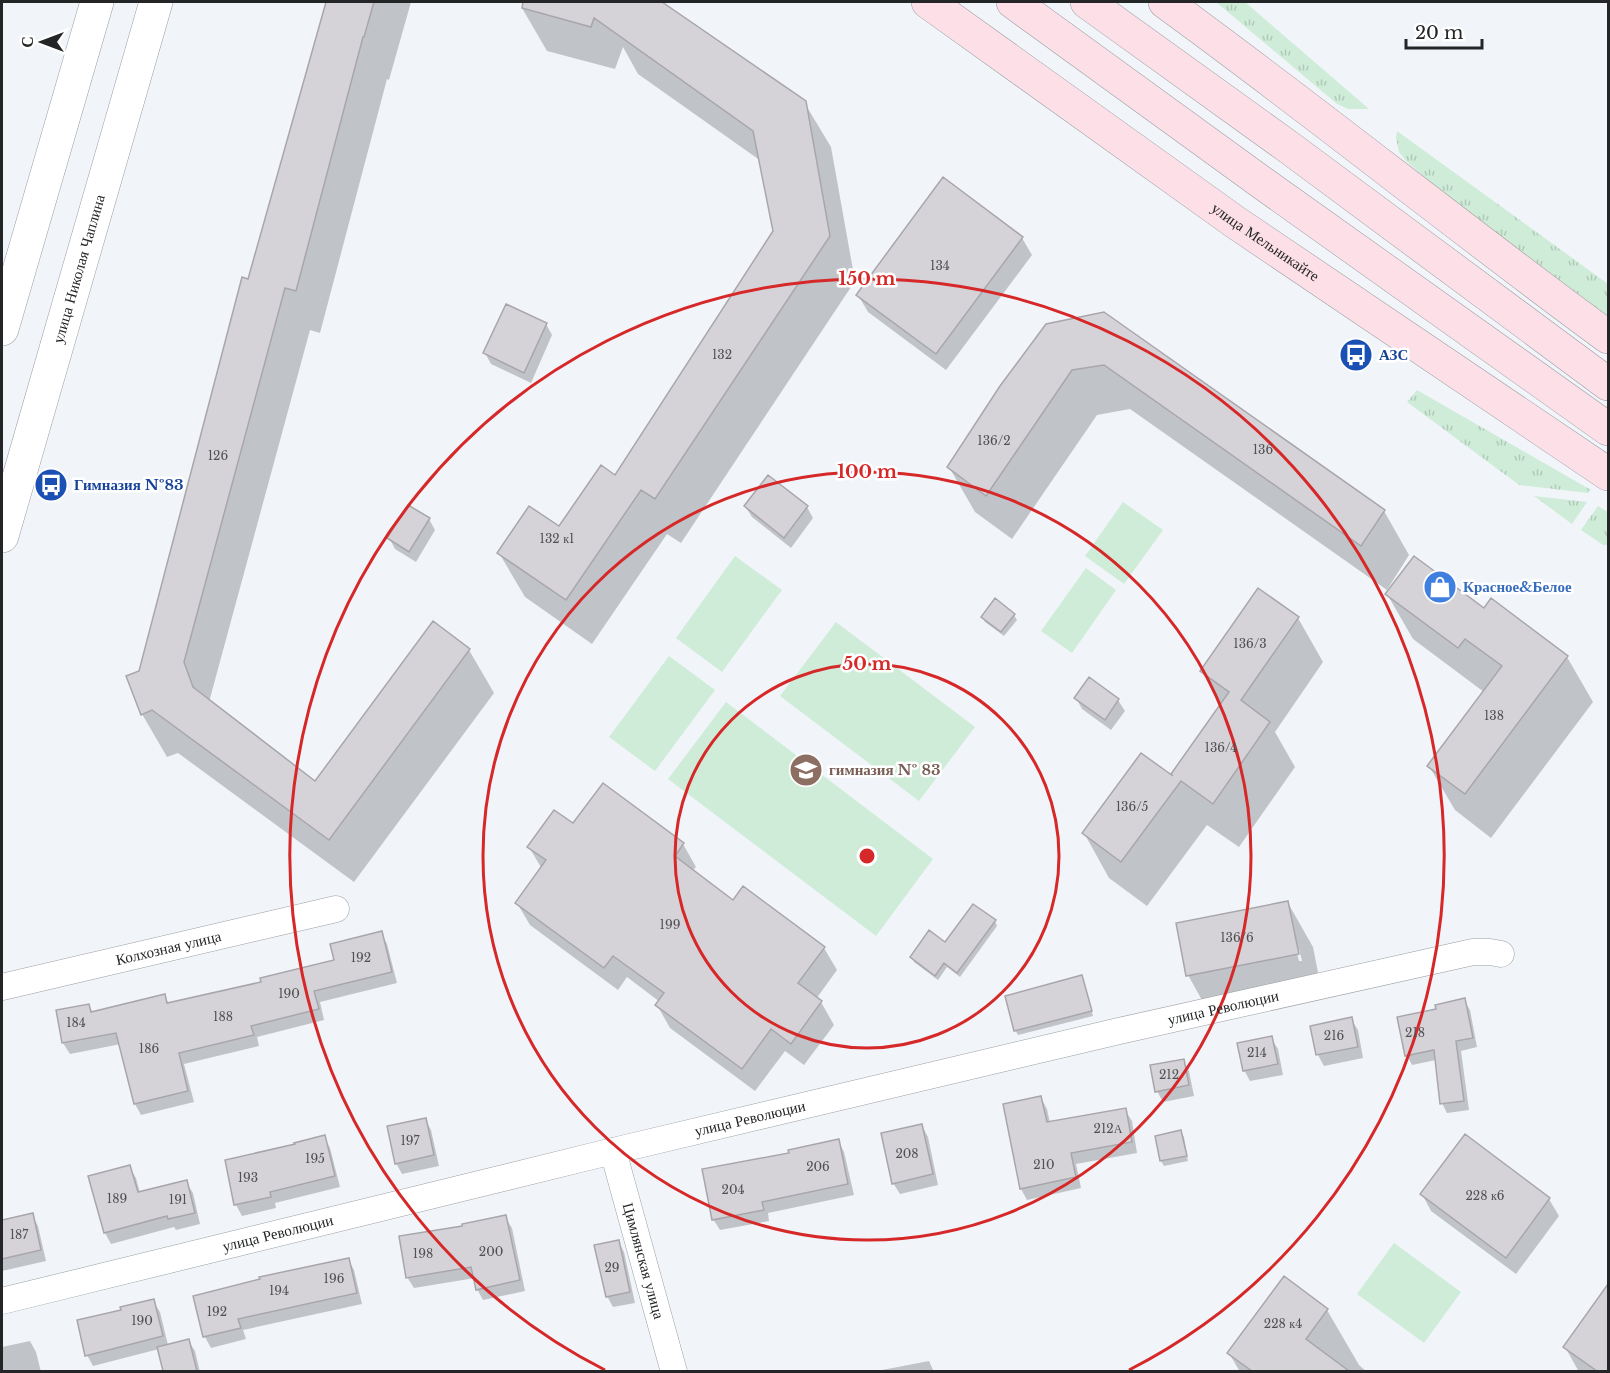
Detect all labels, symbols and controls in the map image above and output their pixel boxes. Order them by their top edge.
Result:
north arrow [12,12,72,72]
scale bar [1406,12,1482,50]
text: 20 m [1415,22,1463,44]
text: С [17,36,37,48]
street label: улица Николая Чаплина [48,192,109,345]
street label: улица Мельникайте [1208,198,1323,285]
house number: 134 [930,258,950,273]
text: 150 m [839,268,896,290]
bus stop icon: АЗС [1338,337,1374,373]
place label: АЗС [1379,345,1408,364]
house number: 132 [712,347,732,362]
house number: 136/2 [977,433,1011,448]
house number: 136 [1253,442,1274,457]
house number: 126 [208,448,229,463]
text: 100 m [837,461,897,483]
bus stop icon: Гимназия №83 [33,467,69,503]
place label: Гимназия №83 [74,475,184,494]
house number: 132 к1 [540,531,574,546]
shop icon: Красное&Белое [1422,569,1458,605]
place label: Красное&Белое [1463,577,1572,596]
house number: 136/3 [1233,636,1267,651]
text: 50 m [843,653,892,675]
house number: 138 [1484,708,1504,723]
house number: 136/4 [1205,740,1237,755]
school or university icon: гимназия № 83 [788,752,824,788]
place label: гимназия № 83 [829,760,941,779]
house number: 136/5 [1116,799,1148,814]
centre of rings [857,846,877,866]
house number: 199 [660,917,680,932]
street label: Колхозная улица [114,926,223,969]
house number: 136/6 [1220,930,1254,945]
house number: 192 [351,950,371,965]
house number: 190 [278,986,300,1001]
street label: улица Революции [1166,986,1281,1029]
house number: 188 [213,1009,233,1024]
house number: 184 [66,1015,86,1030]
house number: 218 [1405,1025,1425,1040]
house number: 216 [1324,1028,1345,1043]
house number: 186 [139,1041,159,1056]
house number: 214 [1247,1045,1267,1060]
house number: 212 [1159,1067,1179,1082]
street label: улица Революции [693,1096,807,1140]
house number: 212А [1094,1121,1123,1136]
house number: 197 [400,1133,421,1148]
house number: 208 [895,1146,919,1161]
house number: 195 [305,1151,325,1166]
house number: 210 [1033,1157,1055,1172]
house number: 206 [806,1159,830,1174]
house number: 193 [238,1170,258,1185]
house number: 204 [722,1182,744,1197]
house number: 228 к6 [1465,1188,1505,1203]
house number: 189 [107,1191,127,1206]
house number: 191 [169,1192,187,1207]
street label: Цимлянская улица [619,1201,669,1321]
street label: улица Революции [220,1210,335,1256]
house number: 187 [10,1227,29,1242]
house number: 200 [479,1244,503,1259]
house number: 198 [413,1246,433,1261]
house number: 29 [604,1260,620,1275]
house number: 196 [324,1271,345,1286]
house number: 194 [269,1283,289,1298]
house number: 192 [207,1304,227,1319]
house number: 190 [131,1313,153,1328]
house number: 228 к4 [1264,1316,1302,1331]

